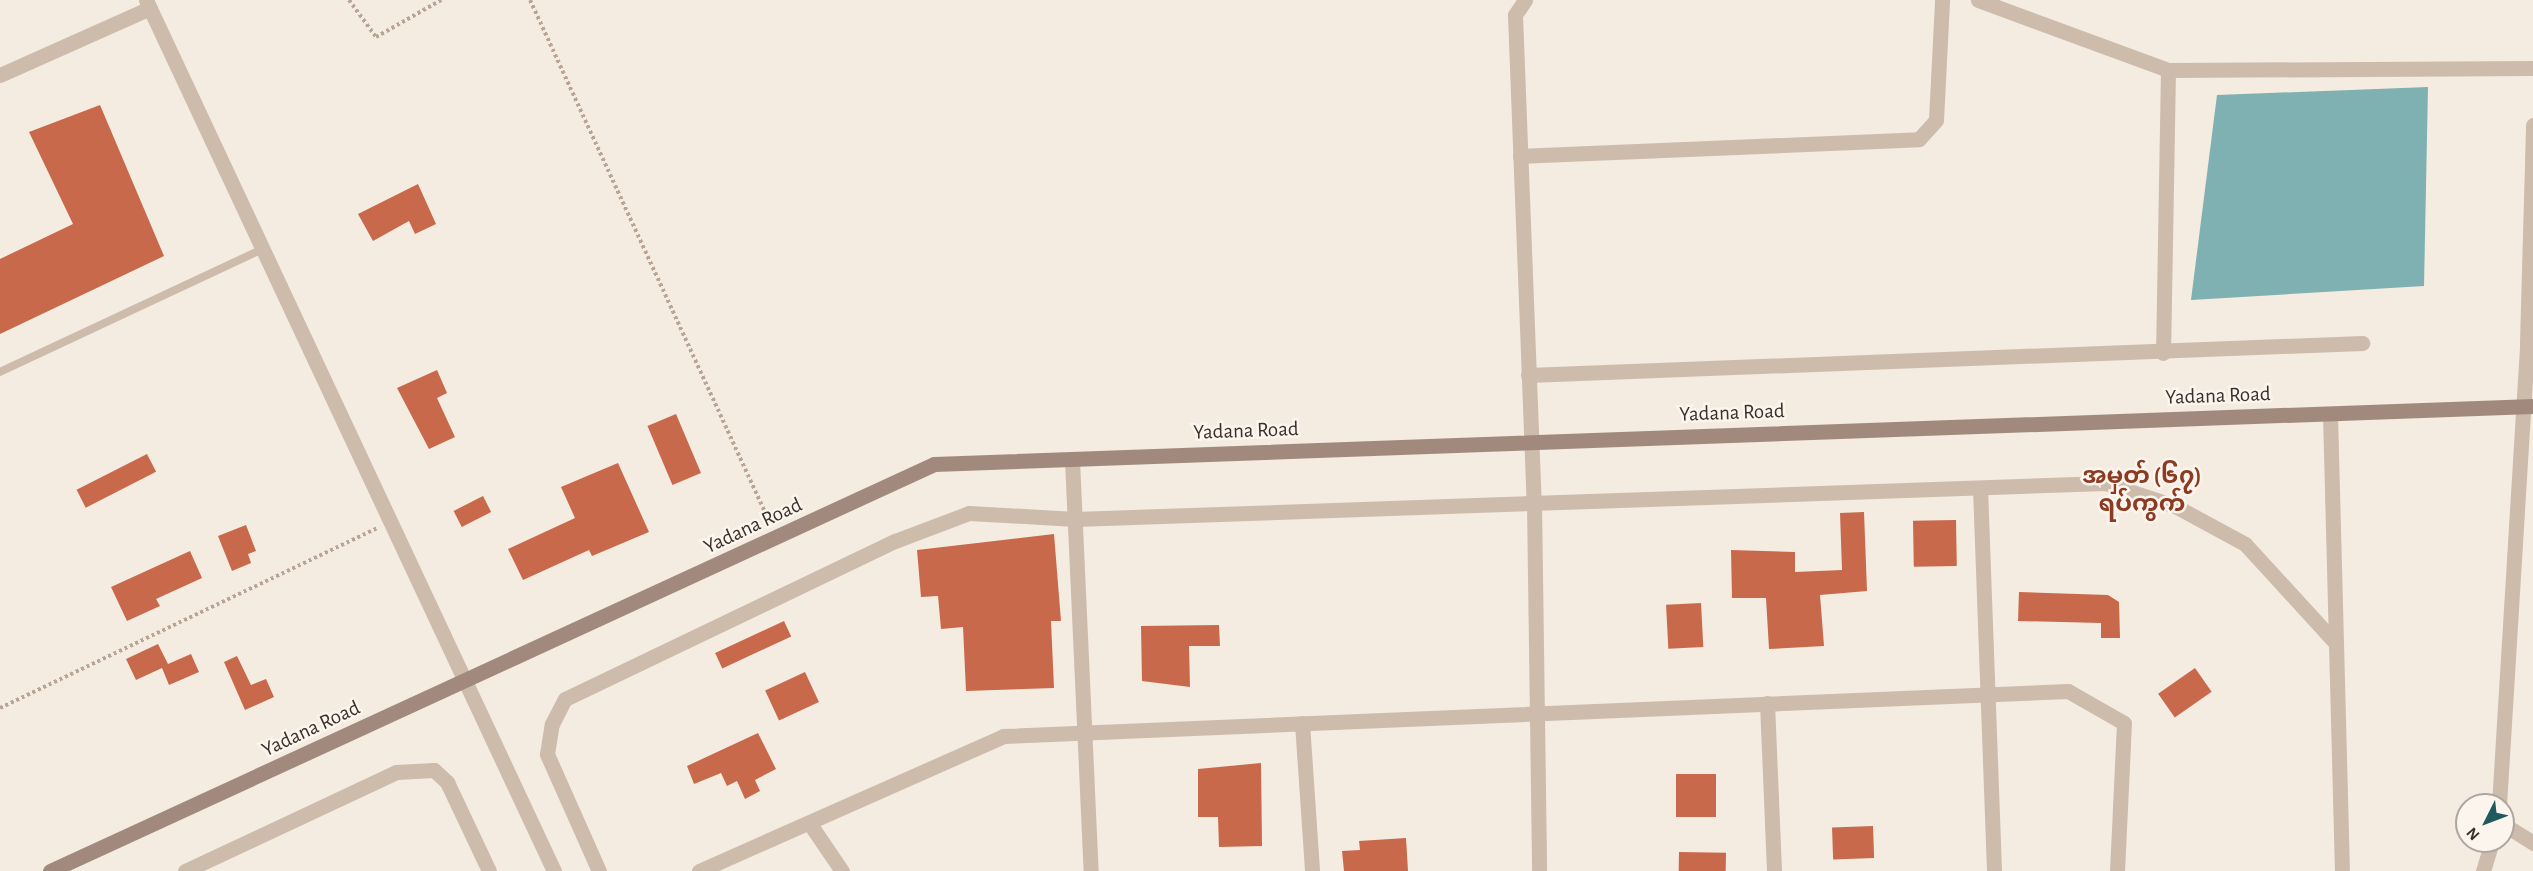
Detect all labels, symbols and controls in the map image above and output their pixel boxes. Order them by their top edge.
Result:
street label: Yadana Road [2165,382,2271,410]
street label: Yadana Road [1679,399,1785,427]
street label: Yadana Road [1193,417,1299,445]
district label: အမှတ် (၆၇) ရပ်ကွက် [2082,463,2202,519]
street label: Yadana Road [700,492,806,560]
street label: Yadana Road [258,695,364,763]
north arrow [2455,793,2515,853]
text: N [2463,824,2483,843]

